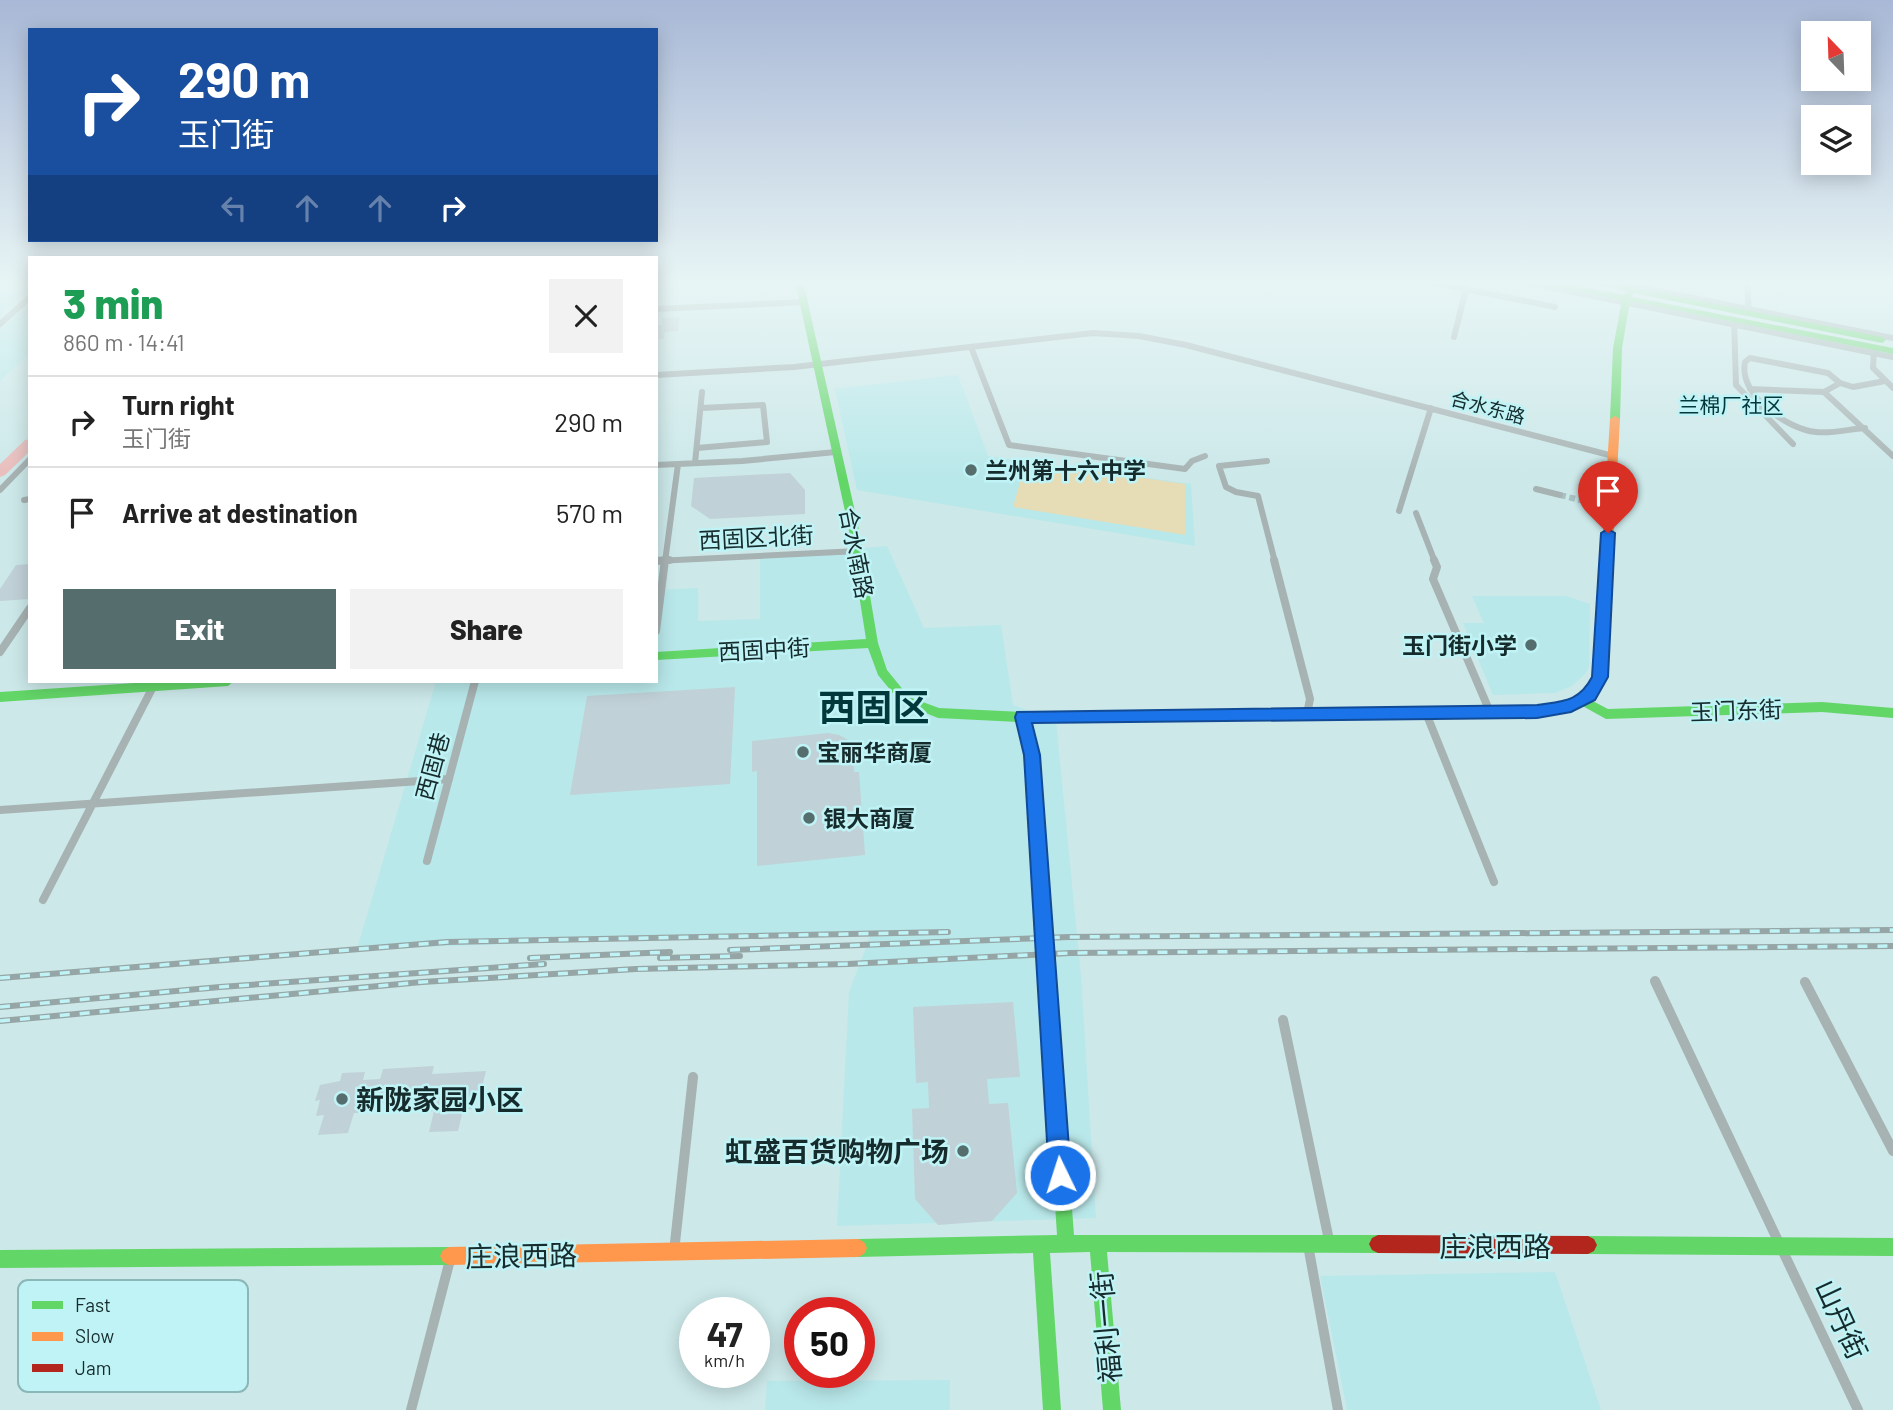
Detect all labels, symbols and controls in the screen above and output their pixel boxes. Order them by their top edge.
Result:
north arrow [1801,21,1871,91]
map controls [1801,21,1871,175]
text: 290 m [178,49,310,108]
icon: right [63,56,154,147]
button: layers [1801,105,1871,175]
text: 玉门街 [178,114,274,152]
icon: left [215,189,253,227]
icon: ahead [288,189,326,227]
icon: ahead [361,189,399,227]
icon: right [434,189,472,227]
text: 3 min [63,277,163,327]
button: close [549,279,623,353]
text: 860 m · 14:41 [63,328,185,356]
street label: 合水东路 [1448,386,1528,428]
text: Turn right [122,389,235,420]
district label: 兰棉厂社区 [1679,392,1784,417]
icon: right [63,403,101,441]
text: 290 m [554,406,623,437]
text: 玉门街 [122,424,191,452]
place label: 兰州第十六中学 [985,456,1146,484]
pin [1578,461,1638,533]
marker: 兰州第十六中学 [963,462,979,478]
icon: arrive [1589,472,1627,510]
icon: arrive [63,494,101,532]
text: Arrive at destination [122,497,358,528]
text: 570 m [556,497,623,528]
street label: 合水南路 [834,505,880,601]
street label: 西固区北街 [698,520,814,554]
button: Exit [63,589,336,669]
button: Share [350,589,623,669]
place label: 玉门街小学 [1402,631,1517,659]
street label: 西固中街 [717,633,811,665]
marker: 玉门街小学 [1523,637,1539,653]
district label: 西固区 [819,684,930,728]
street label: 玉门东街 [1690,694,1782,726]
street label: 西固巷 [410,729,454,803]
place label: 宝丽华商厦 [817,738,932,766]
marker: 宝丽华商厦 [795,744,811,760]
place label: 银大商厦 [823,804,915,832]
marker: 银大商厦 [801,810,817,826]
place label: 新陇家园小区 [356,1082,524,1116]
marker: 新陇家园小区 [334,1091,350,1107]
place label: 虹盛百货购物广场 [725,1134,949,1168]
position arrow [1023,1138,1097,1212]
marker: 虹盛百货购物广场 [955,1143,971,1159]
street label: 庄浪西路 [1439,1229,1551,1263]
street label: 庄浪西路 [465,1237,577,1273]
street label: 福利一街 [1083,1270,1127,1384]
street label: 山丹街 [1809,1274,1875,1364]
legend [18,1280,248,1392]
text: Fast [75,1293,111,1316]
speed limit sign: 50 [784,1297,875,1388]
text: 47 [706,1312,743,1354]
text: Slow [75,1324,114,1347]
text: km/h [704,1349,745,1371]
text: Jam [75,1356,111,1379]

